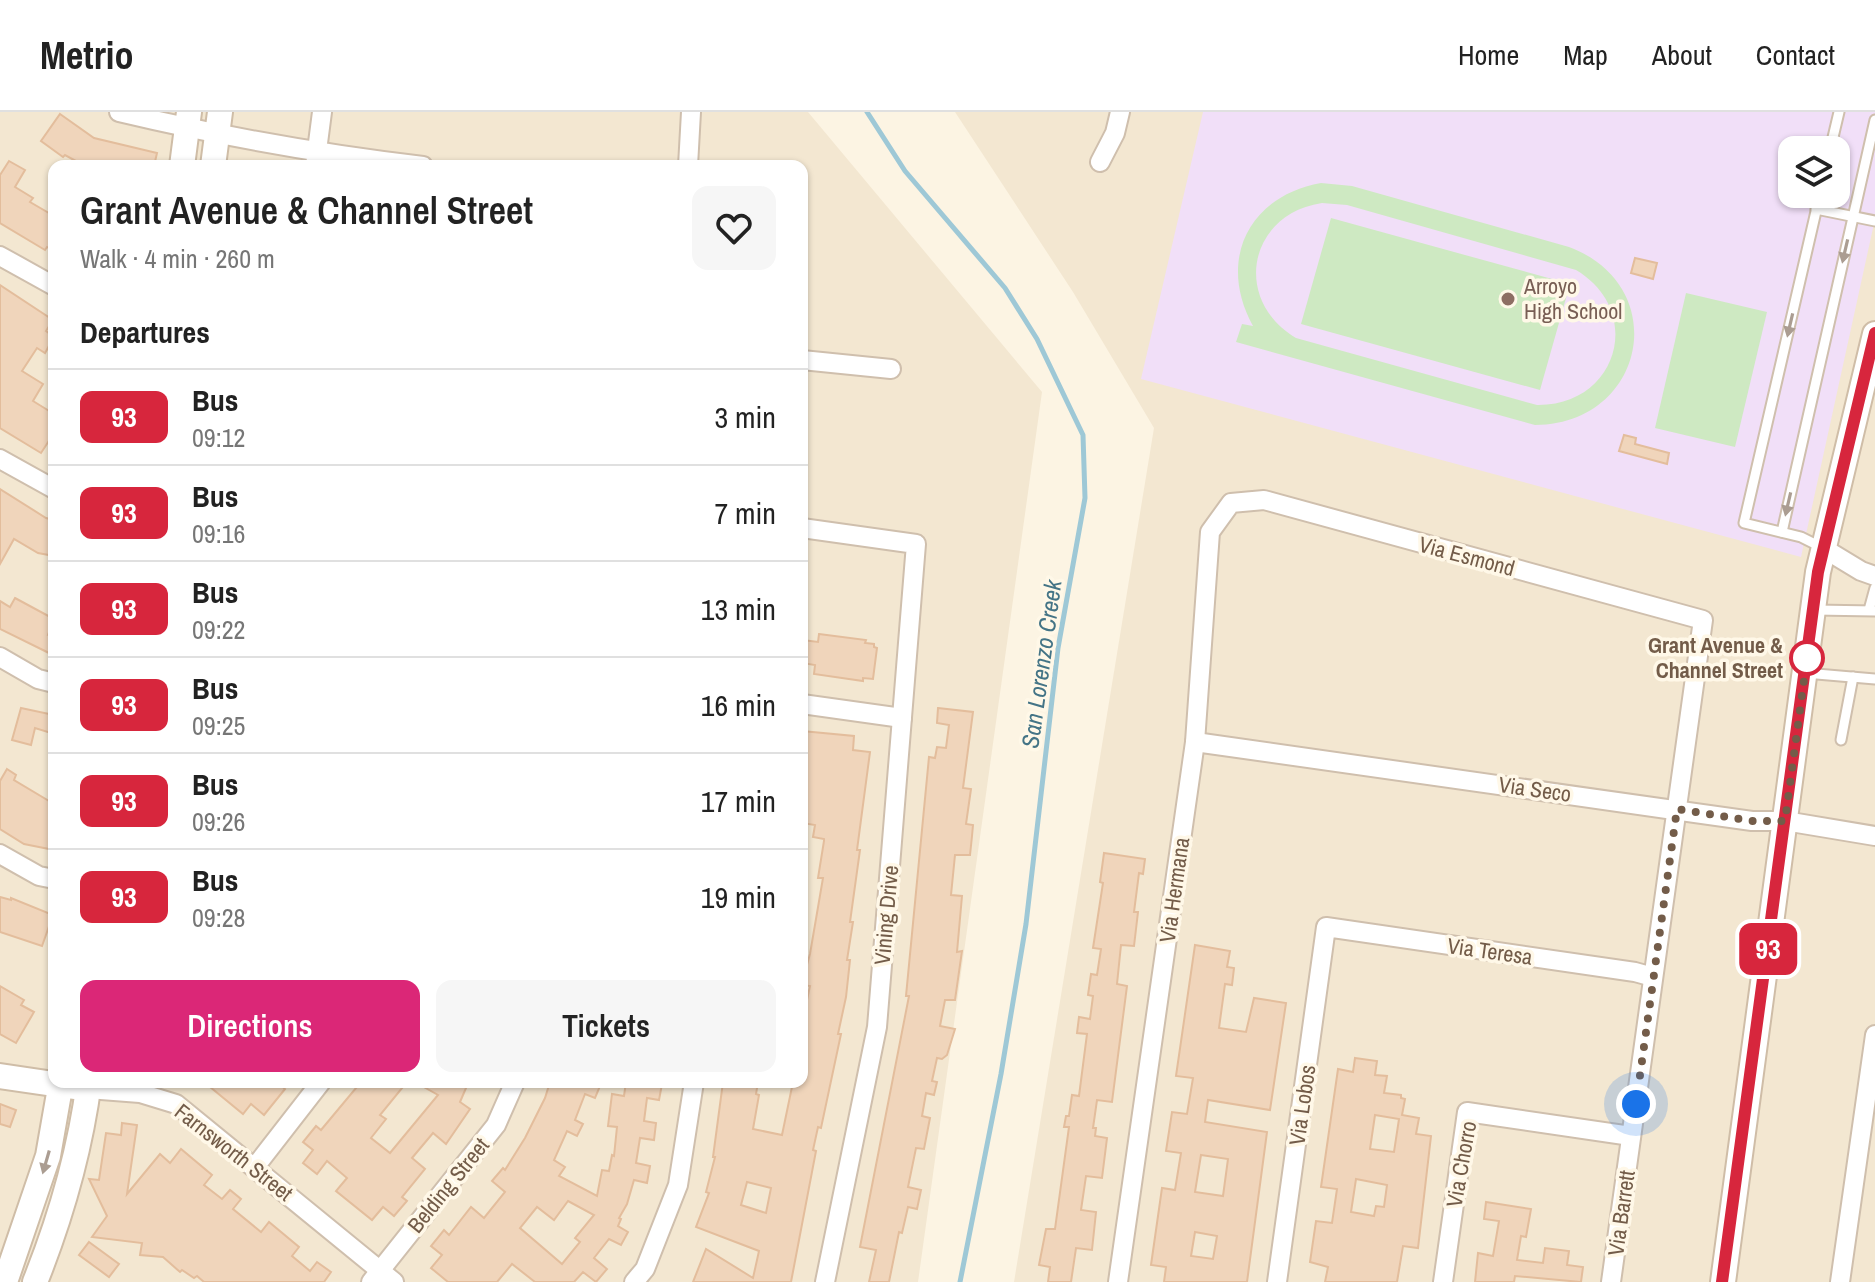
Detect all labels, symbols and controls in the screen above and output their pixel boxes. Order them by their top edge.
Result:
text: Metrio [40,30,133,81]
text: Home [1458,36,1519,74]
text: Map [1563,36,1608,74]
text: About [1652,36,1712,74]
text: Contact [1756,36,1835,74]
map controls [1778,136,1850,208]
button: layers [1778,136,1850,208]
text: Grant Avenue & Channel Street [80,185,533,236]
button: heart [692,186,776,270]
one-way arrow [1838,238,1851,263]
text: Walk · 4 min · 260 m [80,241,275,276]
place label: Arroyo High School [1523,271,1622,326]
marker: Arroyo High School [1499,290,1517,308]
text: Departures [80,312,210,352]
one-way arrow [1783,312,1795,337]
text: Bus [192,380,238,420]
text: 3 min [714,397,776,437]
text: 93 [111,398,137,436]
text: 09:12 [192,420,245,455]
text: Bus [192,476,238,516]
one-way arrow [1781,492,1794,517]
text: 7 min [714,493,776,533]
text: 93 [111,494,137,532]
text: 09:16 [192,516,245,551]
street label: Via Esmond [1416,529,1518,583]
text: Bus [192,572,238,612]
water label: San Lorenzo Creek [1013,577,1069,750]
text: 13 min [701,589,776,629]
text: 93 [111,590,137,628]
text: 09:22 [192,612,245,647]
place label: Grant Avenue & Channel Street [1648,630,1783,685]
marker: Grant Avenue & Channel Street [1790,641,1824,675]
text: Bus [192,668,238,708]
text: 16 min [701,685,776,725]
text: 93 [111,686,137,724]
text: 09:25 [192,708,245,743]
text: Bus [192,764,238,804]
street label: Via Seco [1497,769,1573,809]
text: 17 min [701,781,776,821]
text: 93 [111,782,137,820]
text: 09:26 [192,804,245,839]
street label: Via Hermana [1152,835,1196,945]
text: Bus [192,860,238,900]
street label: Vining Drive [867,864,905,966]
text: 19 min [701,877,776,917]
text: 93 [111,878,137,916]
text: 09:28 [192,900,245,935]
line badge: 93 [1732,923,1804,975]
street label: Via Teresa [1446,930,1534,972]
text: 93 [1755,930,1781,968]
button: Directions [80,980,420,1072]
button: Tickets [436,980,776,1072]
street label: Via Lobos [1282,1063,1322,1147]
your location [1616,1084,1656,1124]
street label: Farnsworth Street [169,1096,299,1208]
street label: Via Chorro [1439,1119,1483,1209]
street label: Belding Street [400,1131,496,1239]
one-way arrow [39,1150,52,1174]
street label: Via Barrett [1600,1168,1642,1258]

